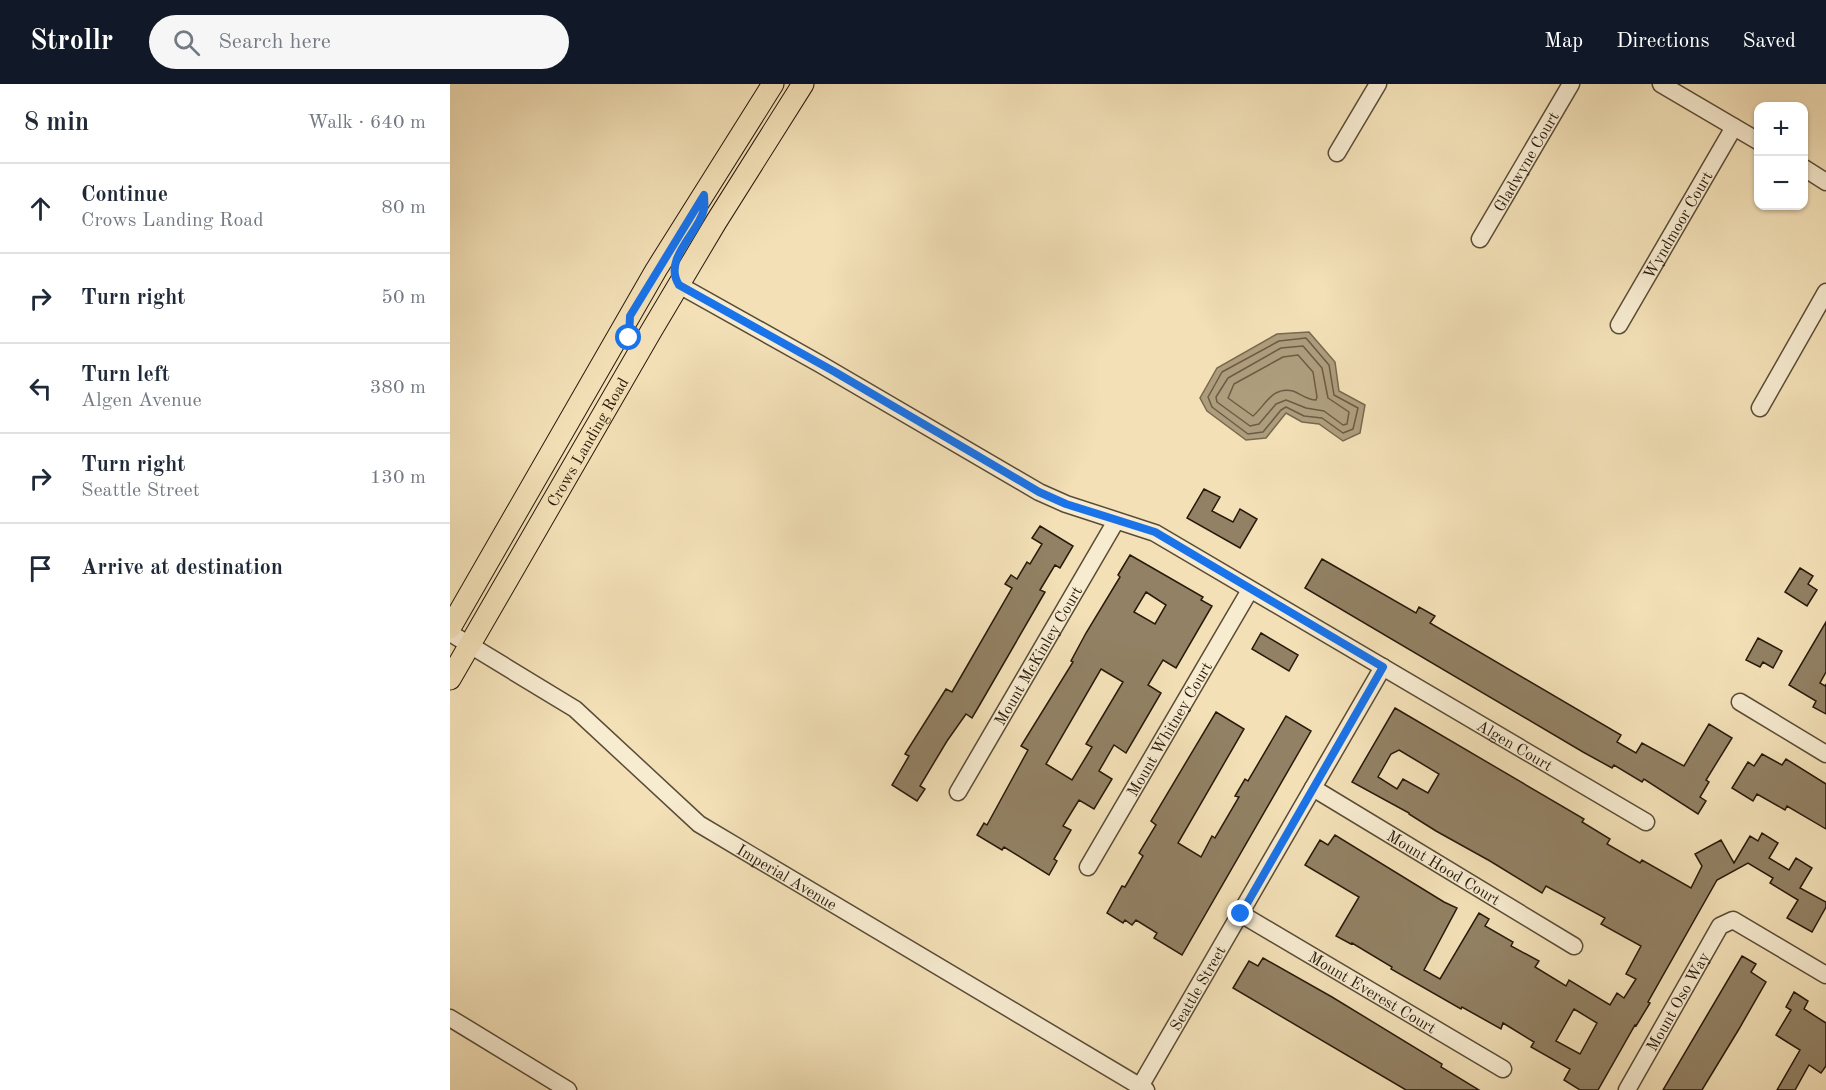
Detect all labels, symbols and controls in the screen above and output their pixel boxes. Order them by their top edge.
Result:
search box [149,15,569,69]
icon: search [170,26,203,59]
text: Strollr [30,28,113,56]
text: Search here [218,31,331,53]
text: Map [1544,31,1583,52]
text: Directions [1616,31,1710,52]
text: Saved [1743,31,1796,52]
map controls [1754,102,1808,210]
button: + [1754,102,1808,156]
street label: Gladwyne Court [1492,109,1563,215]
text: 8 min [24,110,89,136]
text: Walk · 640 m [307,113,426,133]
button: − [1754,156,1808,210]
street label: Wyndmoor Court [1642,169,1717,282]
text: Continue [81,184,168,206]
icon: ahead [24,192,57,225]
text: 80 m [381,198,426,218]
text: Crows Landing Road [81,211,264,231]
icon: right [24,282,57,315]
text: Turn right [81,287,185,309]
text: 50 m [381,288,426,308]
route start [615,324,641,350]
text: Turn left [81,364,170,386]
icon: left [24,372,57,405]
street label: Crows Landing Road [545,375,632,510]
text: 380 m [370,378,426,398]
text: Algen Avenue [81,391,202,411]
text: Turn right [81,454,185,476]
icon: right [24,462,57,495]
text: 130 m [370,468,426,488]
text: Seattle Street [81,481,200,501]
icon: arrive [24,552,57,585]
text: Arrive at destination [81,557,283,579]
street label: Mount McKinley Court [993,584,1086,729]
street label: Mount Whitney Court [1125,660,1216,800]
street label: Algen Court [1473,718,1555,775]
street label: Mount Hood Court [1383,829,1503,909]
street label: Imperial Avenue [733,842,839,914]
route end [1227,900,1253,926]
street label: Seattle Street [1168,943,1230,1034]
street label: Mount Everest Court [1305,950,1439,1038]
street label: Mount Oso Way [1645,950,1714,1055]

